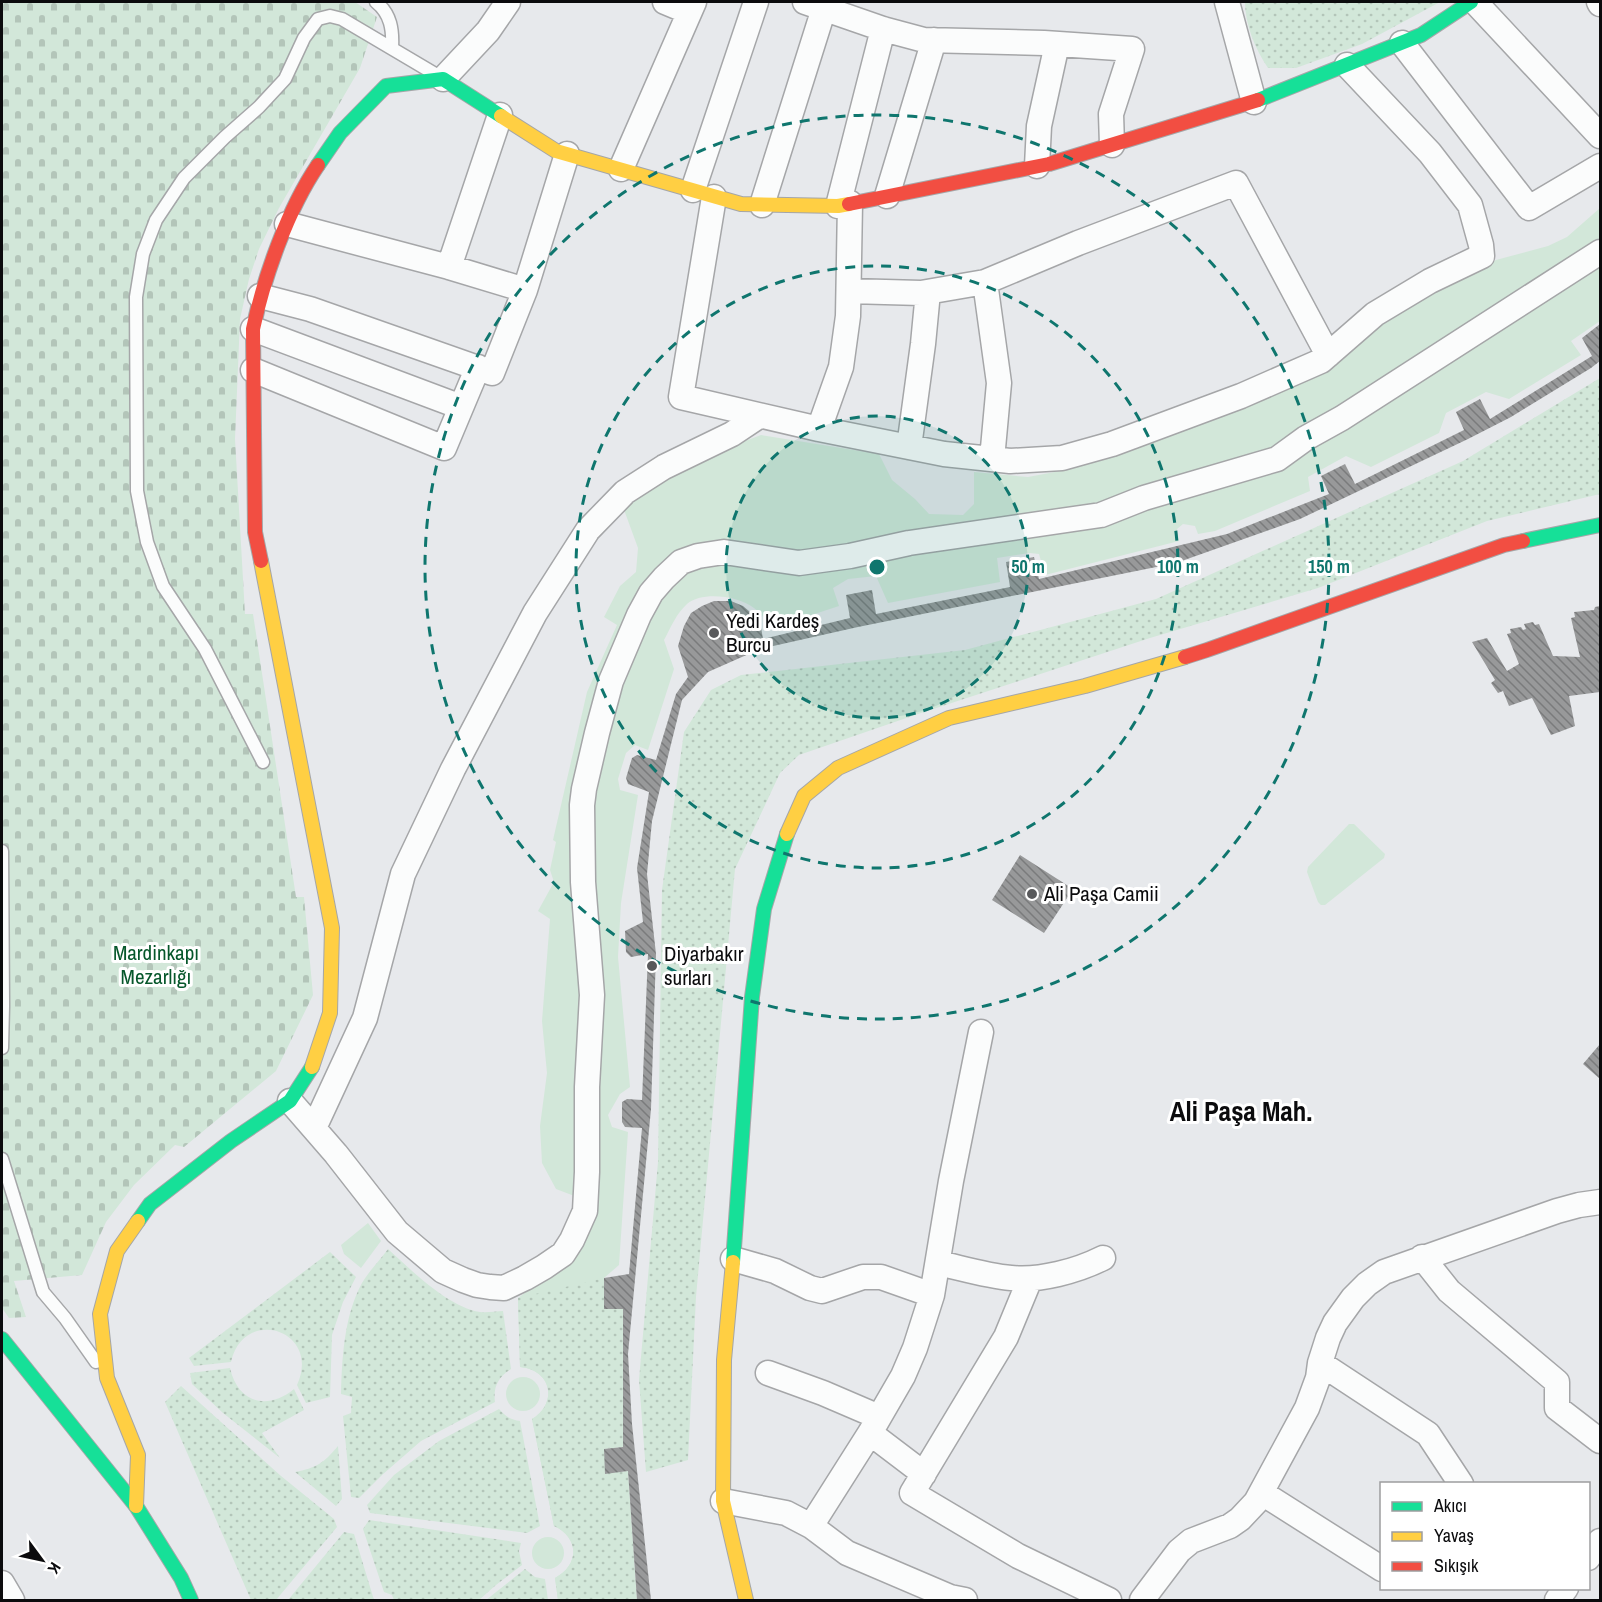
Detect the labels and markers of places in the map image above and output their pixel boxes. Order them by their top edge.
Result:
centre of rings [867,557,887,577]
place label: Yedi Kardeş Burcu [726,606,819,659]
marker: Yedi Kardeş Burcu [707,626,721,640]
place label: Ali Paşa Camii [1043,879,1159,908]
marker: Ali Paşa Camii [1025,887,1039,901]
place label: Diyarbakır surları [664,939,744,992]
marker: Diyarbakır surları [645,959,659,973]

